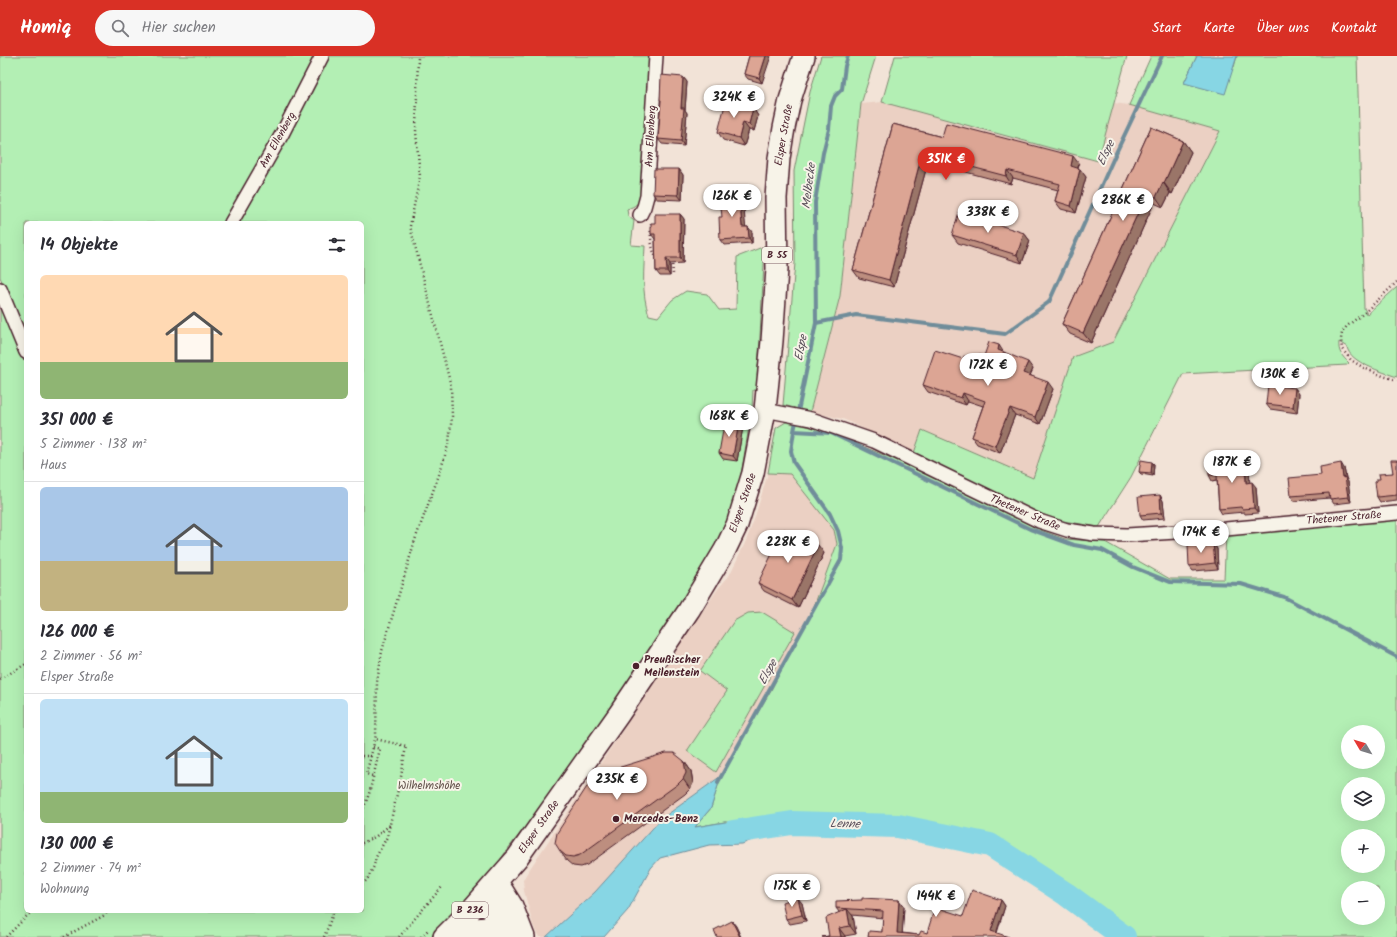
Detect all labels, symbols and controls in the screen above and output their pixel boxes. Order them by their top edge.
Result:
search box [95,10,375,46]
text: Homiq [20,13,71,43]
text: Hier suchen [141,16,216,40]
icon: search [109,17,131,39]
text: Start [1152,17,1181,39]
text: Karte [1203,17,1235,39]
text: Über uns [1257,17,1309,39]
text: Kontakt [1331,17,1377,39]
pin: 324K € [701,85,767,119]
text: 324K € [713,87,755,108]
street label: Elsper Straße [770,103,798,167]
street label: Am Ellenberg [640,105,662,167]
street label: Am Ellenberg [255,108,301,172]
water label: Elspe [1092,136,1121,169]
pin: 351K € [913,147,979,181]
text: 351K € [927,149,965,170]
water label: Melbecke [797,160,821,210]
pin: 126K € [699,184,765,218]
text: 126K € [712,186,752,207]
pin: 286K € [1090,188,1156,222]
text: 286K € [1101,190,1145,211]
pin: 338K € [955,200,1021,234]
text: 338K € [967,202,1009,223]
text: 14 Objekte [40,232,118,259]
icon: filters [326,234,348,256]
road number: B 55 [762,247,792,263]
icon: home [158,301,230,373]
water label: Elspe [789,332,813,363]
pin: 172K € [955,353,1021,387]
text: 172K € [969,355,1007,376]
pin: 130K € [1247,362,1313,396]
text: 130K € [1261,364,1299,385]
pin: 168K € [696,404,762,438]
text: 168K € [709,406,749,427]
text: 351 000 € [40,407,113,434]
text: 5 Zimmer · 138 m² [40,434,147,455]
pin: 187K € [1199,450,1265,484]
text: 187K € [1213,452,1251,473]
text: Haus [40,455,67,476]
street label: Elsper Straße [724,471,762,535]
street label: Thetener Straße [987,490,1063,536]
street label: Thetener Straße [1306,506,1382,530]
icon: home [158,513,230,585]
pin: 174K € [1168,520,1234,554]
text: 174K € [1182,522,1220,543]
pin: 228K € [755,530,821,564]
text: 228K € [766,532,810,553]
text: 126 000 € [40,619,114,646]
text: 2 Zimmer · 56 m² [40,646,142,667]
place label: Preußischer Meilenstein [644,651,701,682]
water label: Elspe [753,655,783,688]
marker: Preußischer Meilenstein [631,661,641,671]
text: Elsper Straße [40,667,114,688]
icon: home [158,725,230,797]
north arrow [1341,725,1385,769]
map controls [1341,725,1385,925]
pin: 235K € [584,767,650,801]
text: 235K € [596,769,638,790]
park label: Wilhelmshöhe [398,777,460,795]
button: layers [1341,777,1385,821]
street label: Elsper Straße [514,796,564,858]
place label: Mercedes-Benz [624,810,698,828]
marker: Mercedes-Benz [611,814,621,824]
water label: Lenne [830,814,862,834]
button: + [1341,829,1385,873]
text: 130 000 € [40,831,113,858]
text: 2 Zimmer · 74 m² [40,858,141,879]
pin: 175K € [759,874,825,908]
text: 175K € [773,876,811,897]
text: Wohnung [40,879,89,900]
button: − [1341,881,1385,925]
pin: 144K € [903,884,969,918]
text: 144K € [916,886,956,907]
road number: B 236 [452,902,488,918]

